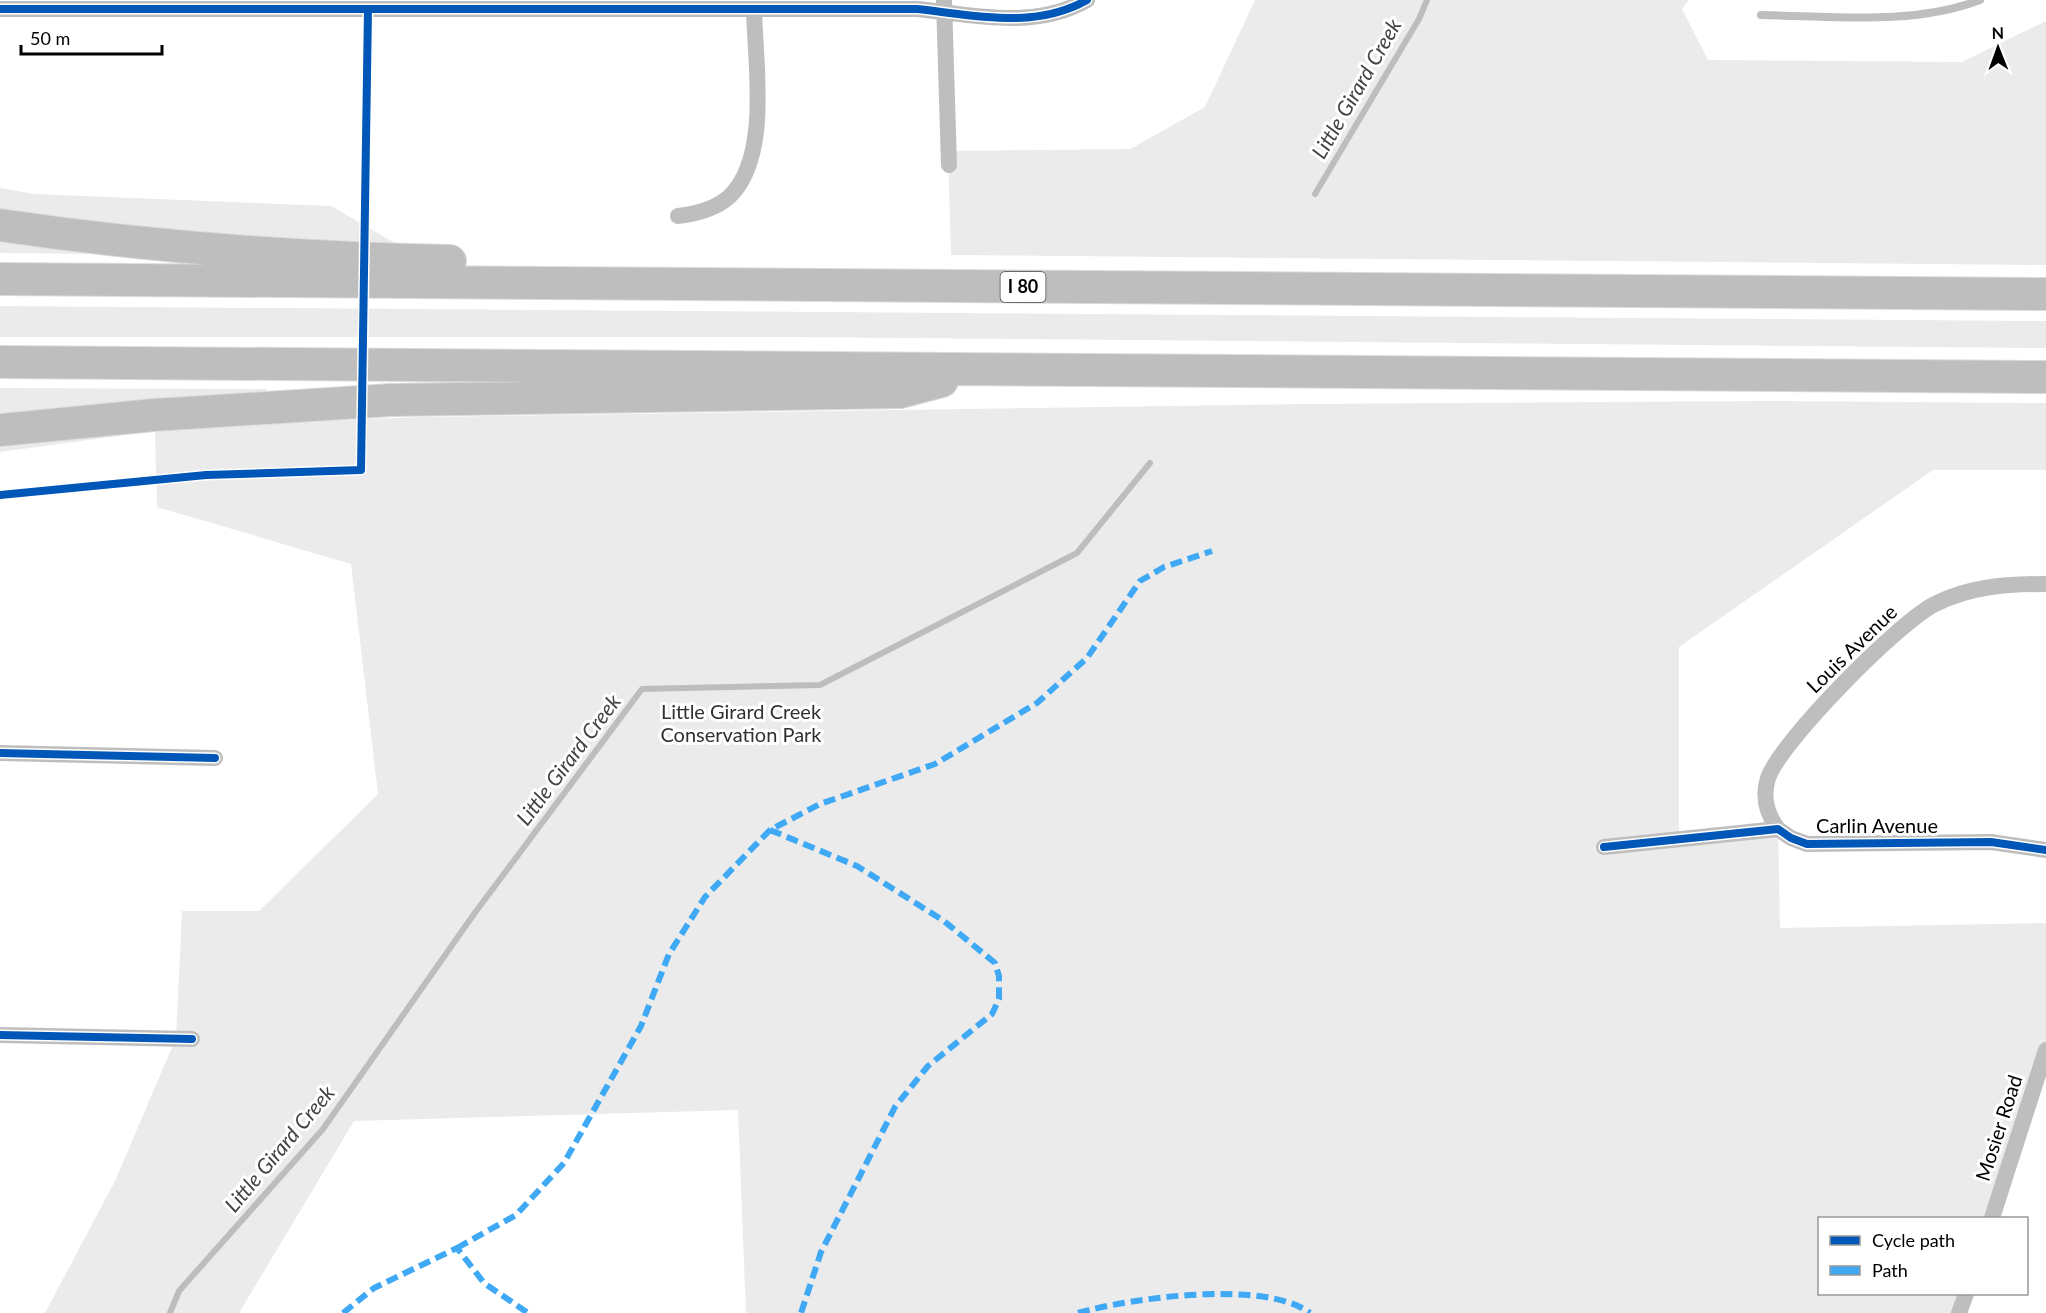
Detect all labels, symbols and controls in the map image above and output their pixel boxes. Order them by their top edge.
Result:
water label: Little Girard Creek [1306,13,1406,163]
scale bar [21,18,162,56]
north arrow [1968,18,2028,78]
text: N [1991,23,2004,42]
text: 50 m [30,27,70,49]
road number: I 80 [1000,272,1046,302]
street label: Louis Avenue [1801,599,1901,697]
water label: Little Girard Creek [511,688,626,829]
park label: Little Girard Creek Conservation Park [660,699,822,746]
street label: Carlin Avenue [1816,813,1938,837]
street label: Mosier Road [1970,1072,2026,1184]
water label: Little Girard Creek [219,1079,340,1216]
legend [1818,1217,2028,1295]
text: Cycle path [1872,1229,1955,1251]
text: Path [1872,1259,1908,1281]

